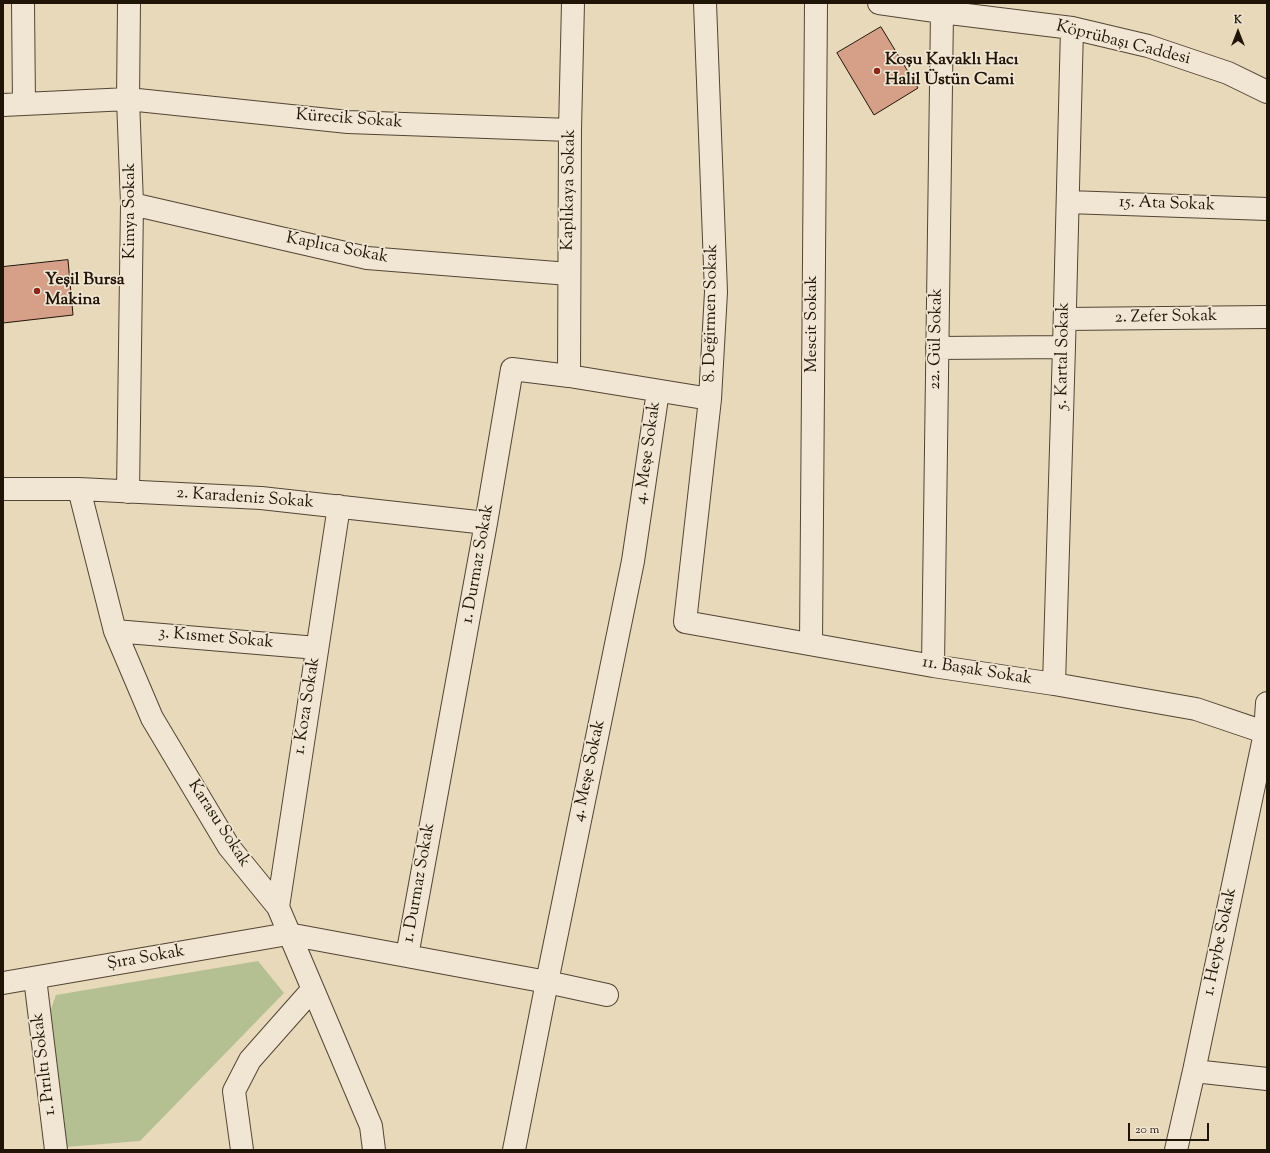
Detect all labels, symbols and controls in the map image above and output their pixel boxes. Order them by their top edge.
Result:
north arrow [1218,12,1258,52]
text: K [1234,12,1242,28]
street label: Köprübaşı Caddesi [1054,17,1192,71]
place label: Koşu Kavaklı Hacı Halil Üstün Cami [885,51,1019,91]
marker: Koşu Kavaklı Hacı Halil Üstün Cami [872,66,882,76]
street label: Kürecik Sokak [295,106,403,134]
street label: Kaplıkaya Sokak [559,129,581,251]
street label: Kimya Sokak [121,163,141,259]
street label: 15. Ata Sokak [1119,193,1215,217]
street label: Kaplıca Sokak [284,229,390,269]
street label: 8. Değirmen Sokak [701,244,723,382]
place label: Yeşil Bursa Makina [45,271,125,311]
street label: Mescit Sokak [803,275,823,373]
marker: Yeşil Bursa Makina [32,286,42,296]
street label: 22. Gül Sokak [926,288,948,390]
street label: 5. Kartal Sokak [1053,302,1075,410]
street label: 2. Zefer Sokak [1115,307,1217,329]
street label: 4. Meşe Sokak [632,400,666,506]
street label: 2. Karadeniz Sokak [176,484,314,514]
street label: 1. Durmaz Sokak [458,503,500,625]
street label: 3. Kısmet Sokak [158,624,274,654]
street label: 11. Başak Sokak [921,653,1033,691]
street label: 1. Koza Sokak [290,656,326,756]
street label: 4. Meşe Sokak [569,718,611,824]
street label: Karasu Sokak [182,777,254,871]
street label: 1. Durmaz Sokak [399,822,441,944]
street label: 1. Heybe Sokak [1200,886,1242,998]
street label: Şıra Sokak [106,942,186,976]
street label: 1. Pırıltı Sokak [29,1011,61,1117]
scale bar [1130,1115,1211,1141]
text: 20 m [1135,1121,1159,1139]

